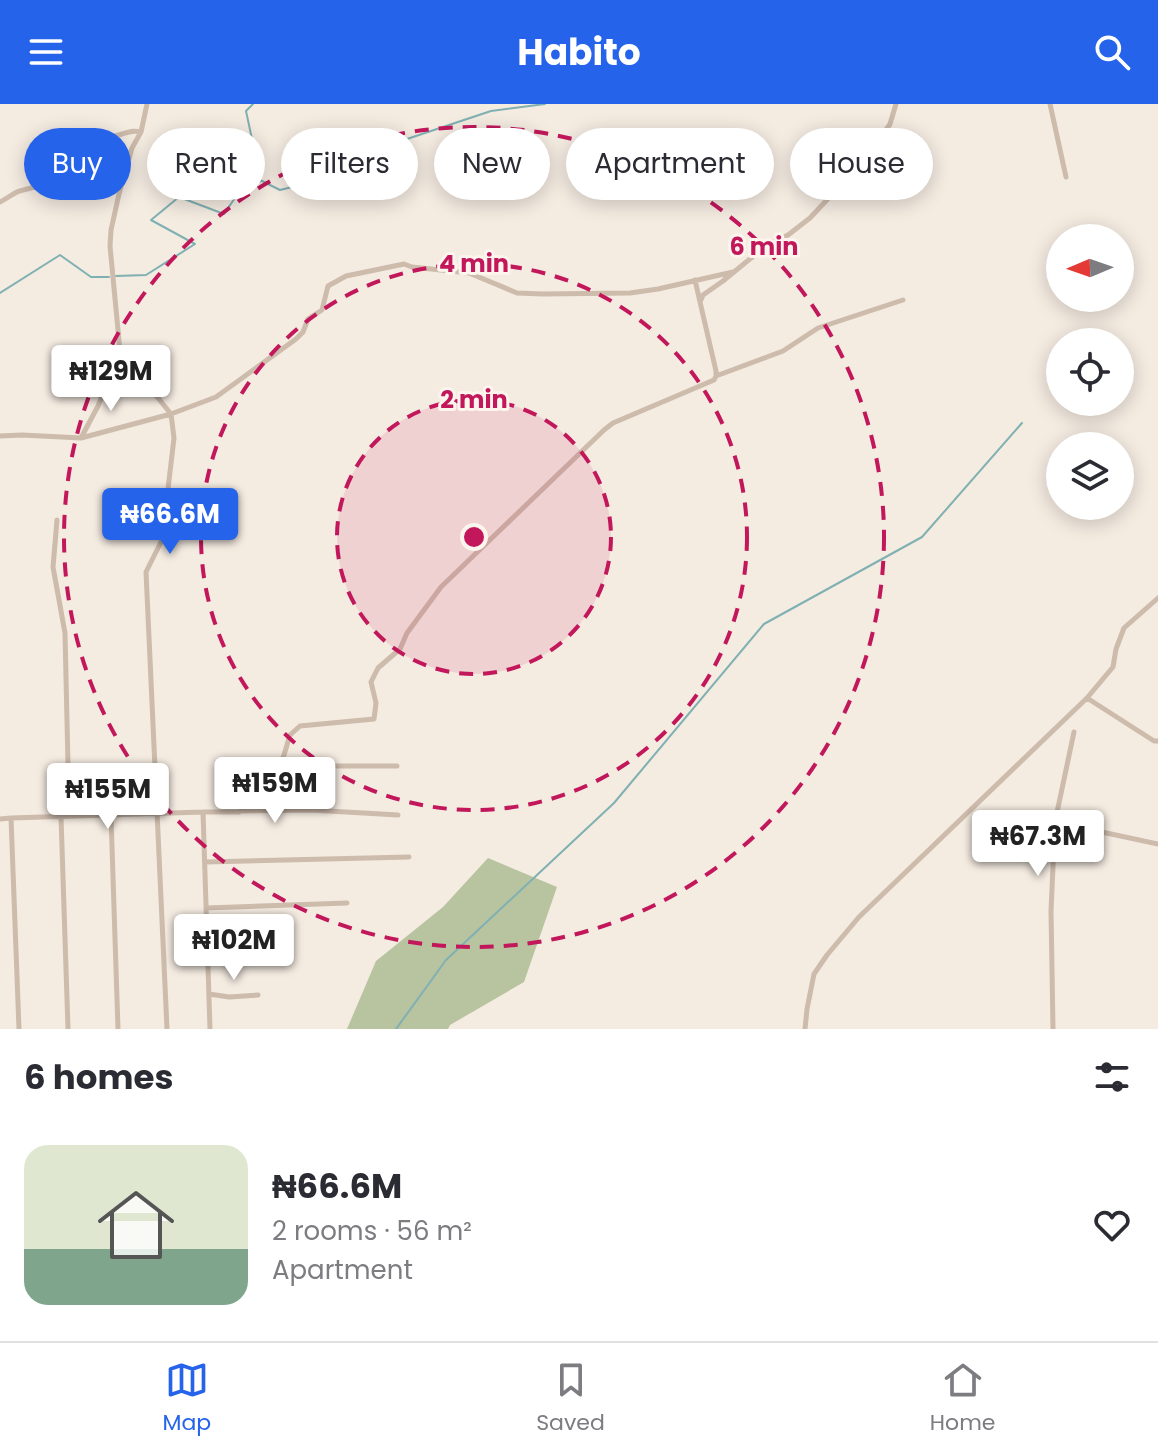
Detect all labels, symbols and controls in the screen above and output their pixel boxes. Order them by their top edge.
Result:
text: Habito [517,27,641,78]
icon: menu [24,30,68,74]
icon: search [1090,30,1134,74]
chip: Buy [24,128,131,200]
chip: Rent [147,128,265,200]
chip: Filters [281,128,418,200]
chip: New [434,128,550,200]
chip: Apartment [566,128,774,200]
chip: House [790,128,933,200]
north arrow [1046,224,1134,312]
map controls [1046,224,1134,520]
text: 6 min [729,230,799,263]
text: 4 min [439,247,509,280]
button: locate [1046,328,1134,416]
pin: ₦129M [55,345,167,413]
text: ₦129M [69,353,153,389]
text: 2 min [440,383,508,416]
button: layers [1046,432,1134,520]
pin: ₦66.6M [105,488,235,556]
text: ₦66.6M [120,496,220,532]
centre of rings [460,523,488,551]
pin: ₦159M [219,757,331,825]
pin: ₦155M [52,763,164,831]
text: ₦159M [232,765,318,801]
text: ₦155M [65,771,151,807]
pin: ₦67.3M [973,810,1103,878]
text: ₦67.3M [990,818,1086,854]
pin: ₦102M [178,914,290,982]
text: ₦102M [192,922,276,958]
text: 6 homes [24,1053,173,1101]
icon: filters [1090,1055,1134,1099]
text: ₦66.6M [272,1162,402,1210]
icon: home [88,1177,184,1273]
icon: heart [1090,1203,1134,1247]
text: 2 rooms · 56 m² [272,1213,472,1249]
text: Apartment [272,1252,413,1288]
tab: Map [163,1358,211,1439]
tab: Saved [536,1358,605,1439]
tab: Home [930,1358,995,1439]

